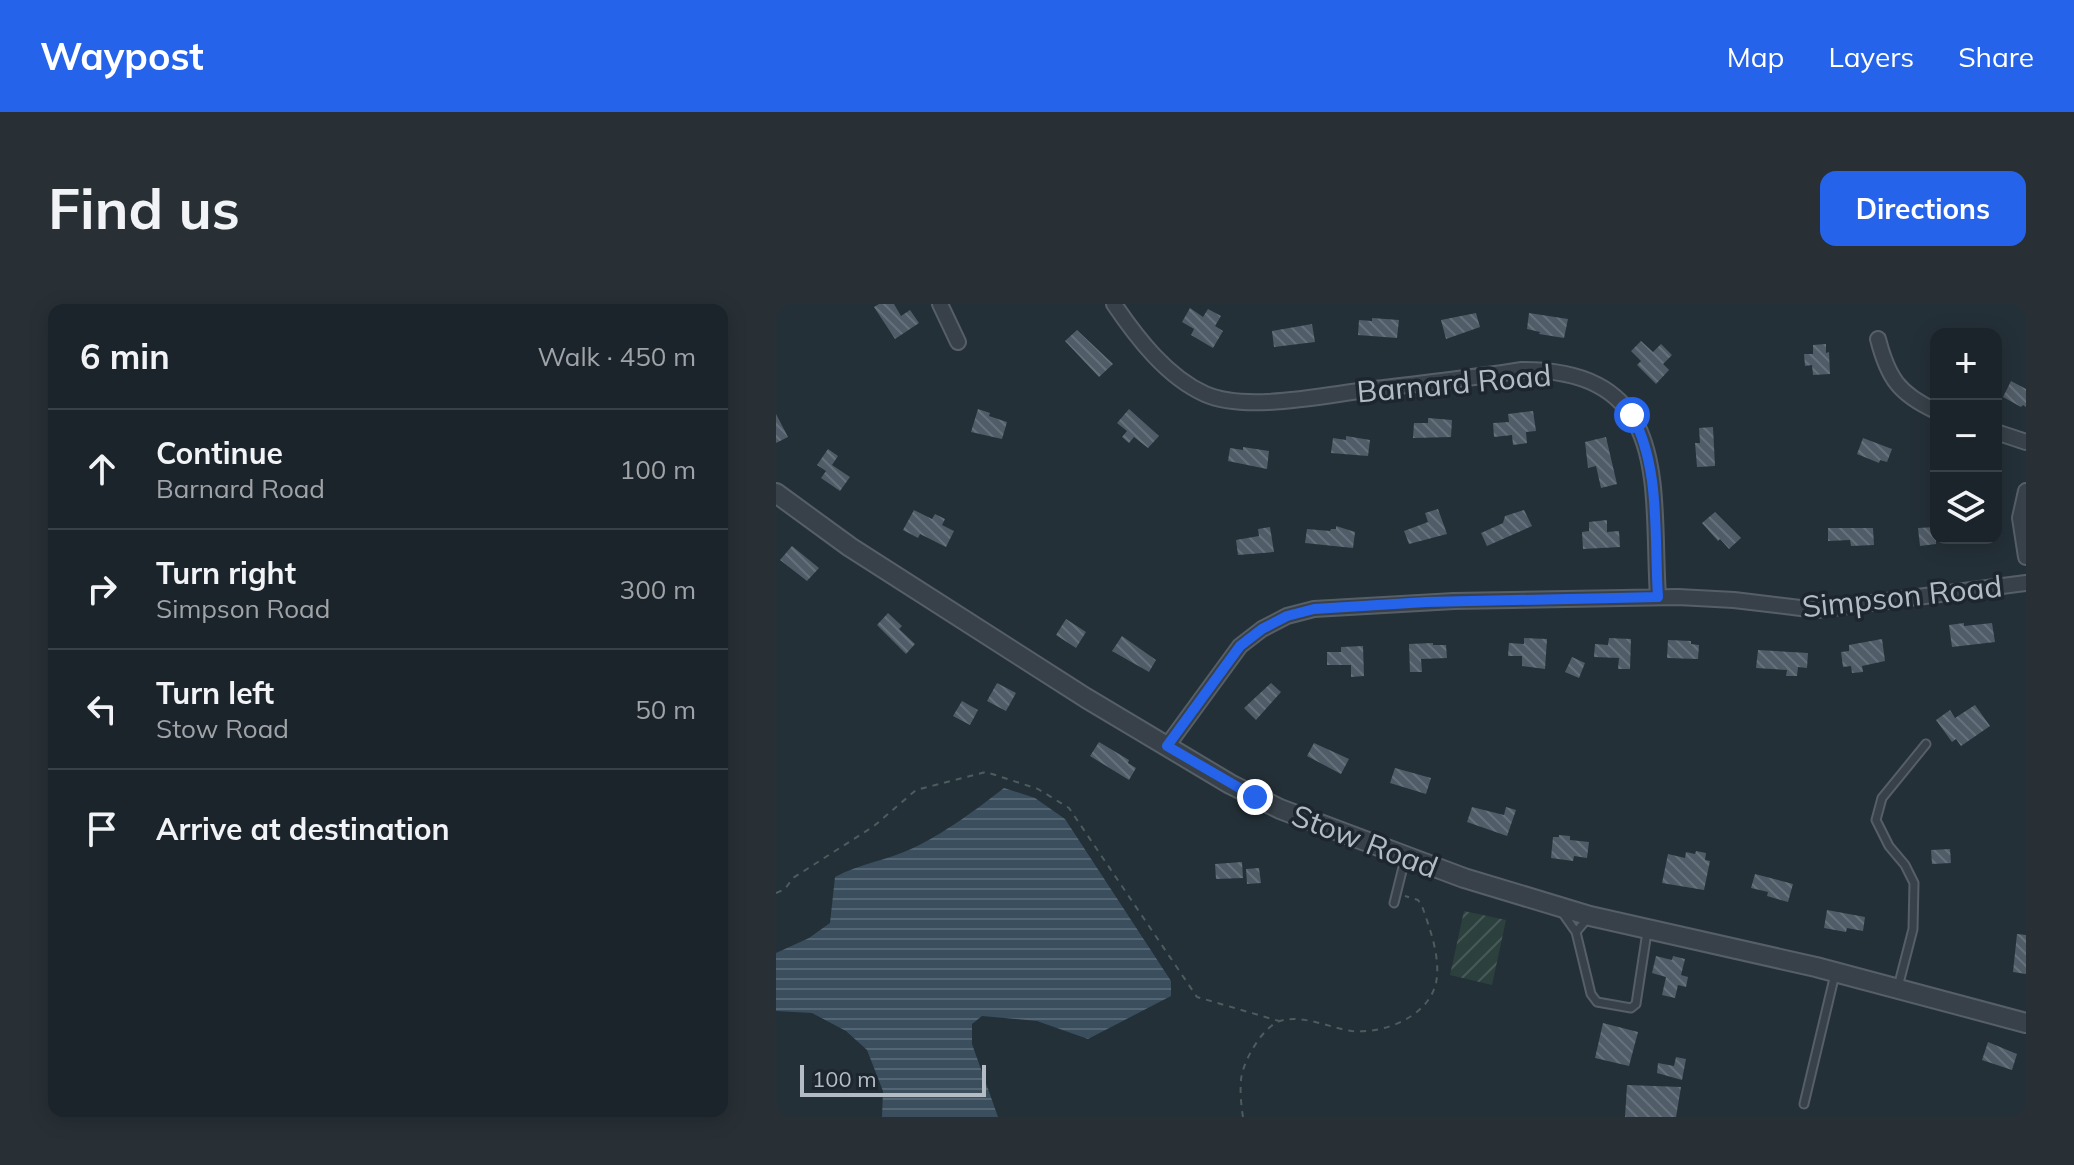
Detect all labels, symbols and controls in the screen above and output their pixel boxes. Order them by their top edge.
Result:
text: Waypost [40,32,204,80]
text: Map [1727,39,1784,74]
text: Layers [1828,39,1914,74]
text: Share [1958,39,2034,74]
button: Directions [1820,171,2026,246]
text: Find us [48,173,240,243]
map controls [1930,328,2002,544]
button: + [1930,328,2002,400]
text: 6 min [80,335,170,378]
text: Walk · 450 m [537,340,696,373]
street label: Barnard Road [1355,356,1553,410]
route start [1614,397,1650,433]
button: − [1930,400,2002,472]
text: Continue [156,434,283,472]
icon: ahead [80,447,124,491]
text: 100 m [620,453,696,486]
text: Barnard Road [156,472,325,505]
button: layers [1930,472,2002,544]
text: Turn right [156,554,296,592]
icon: right [80,567,124,611]
street label: Simpson Road [1800,567,2004,625]
text: 300 m [620,573,696,606]
text: Simpson Road [156,592,330,625]
text: Turn left [156,674,274,712]
icon: left [80,687,124,731]
text: 50 m [635,693,696,726]
text: Stow Road [156,712,289,745]
route end [1237,779,1273,815]
street label: Stow Road [1287,796,1443,886]
icon: arrive [80,807,124,851]
text: Arrive at destination [156,810,450,848]
scale bar [800,1061,986,1097]
text: 100 m [812,1065,877,1093]

